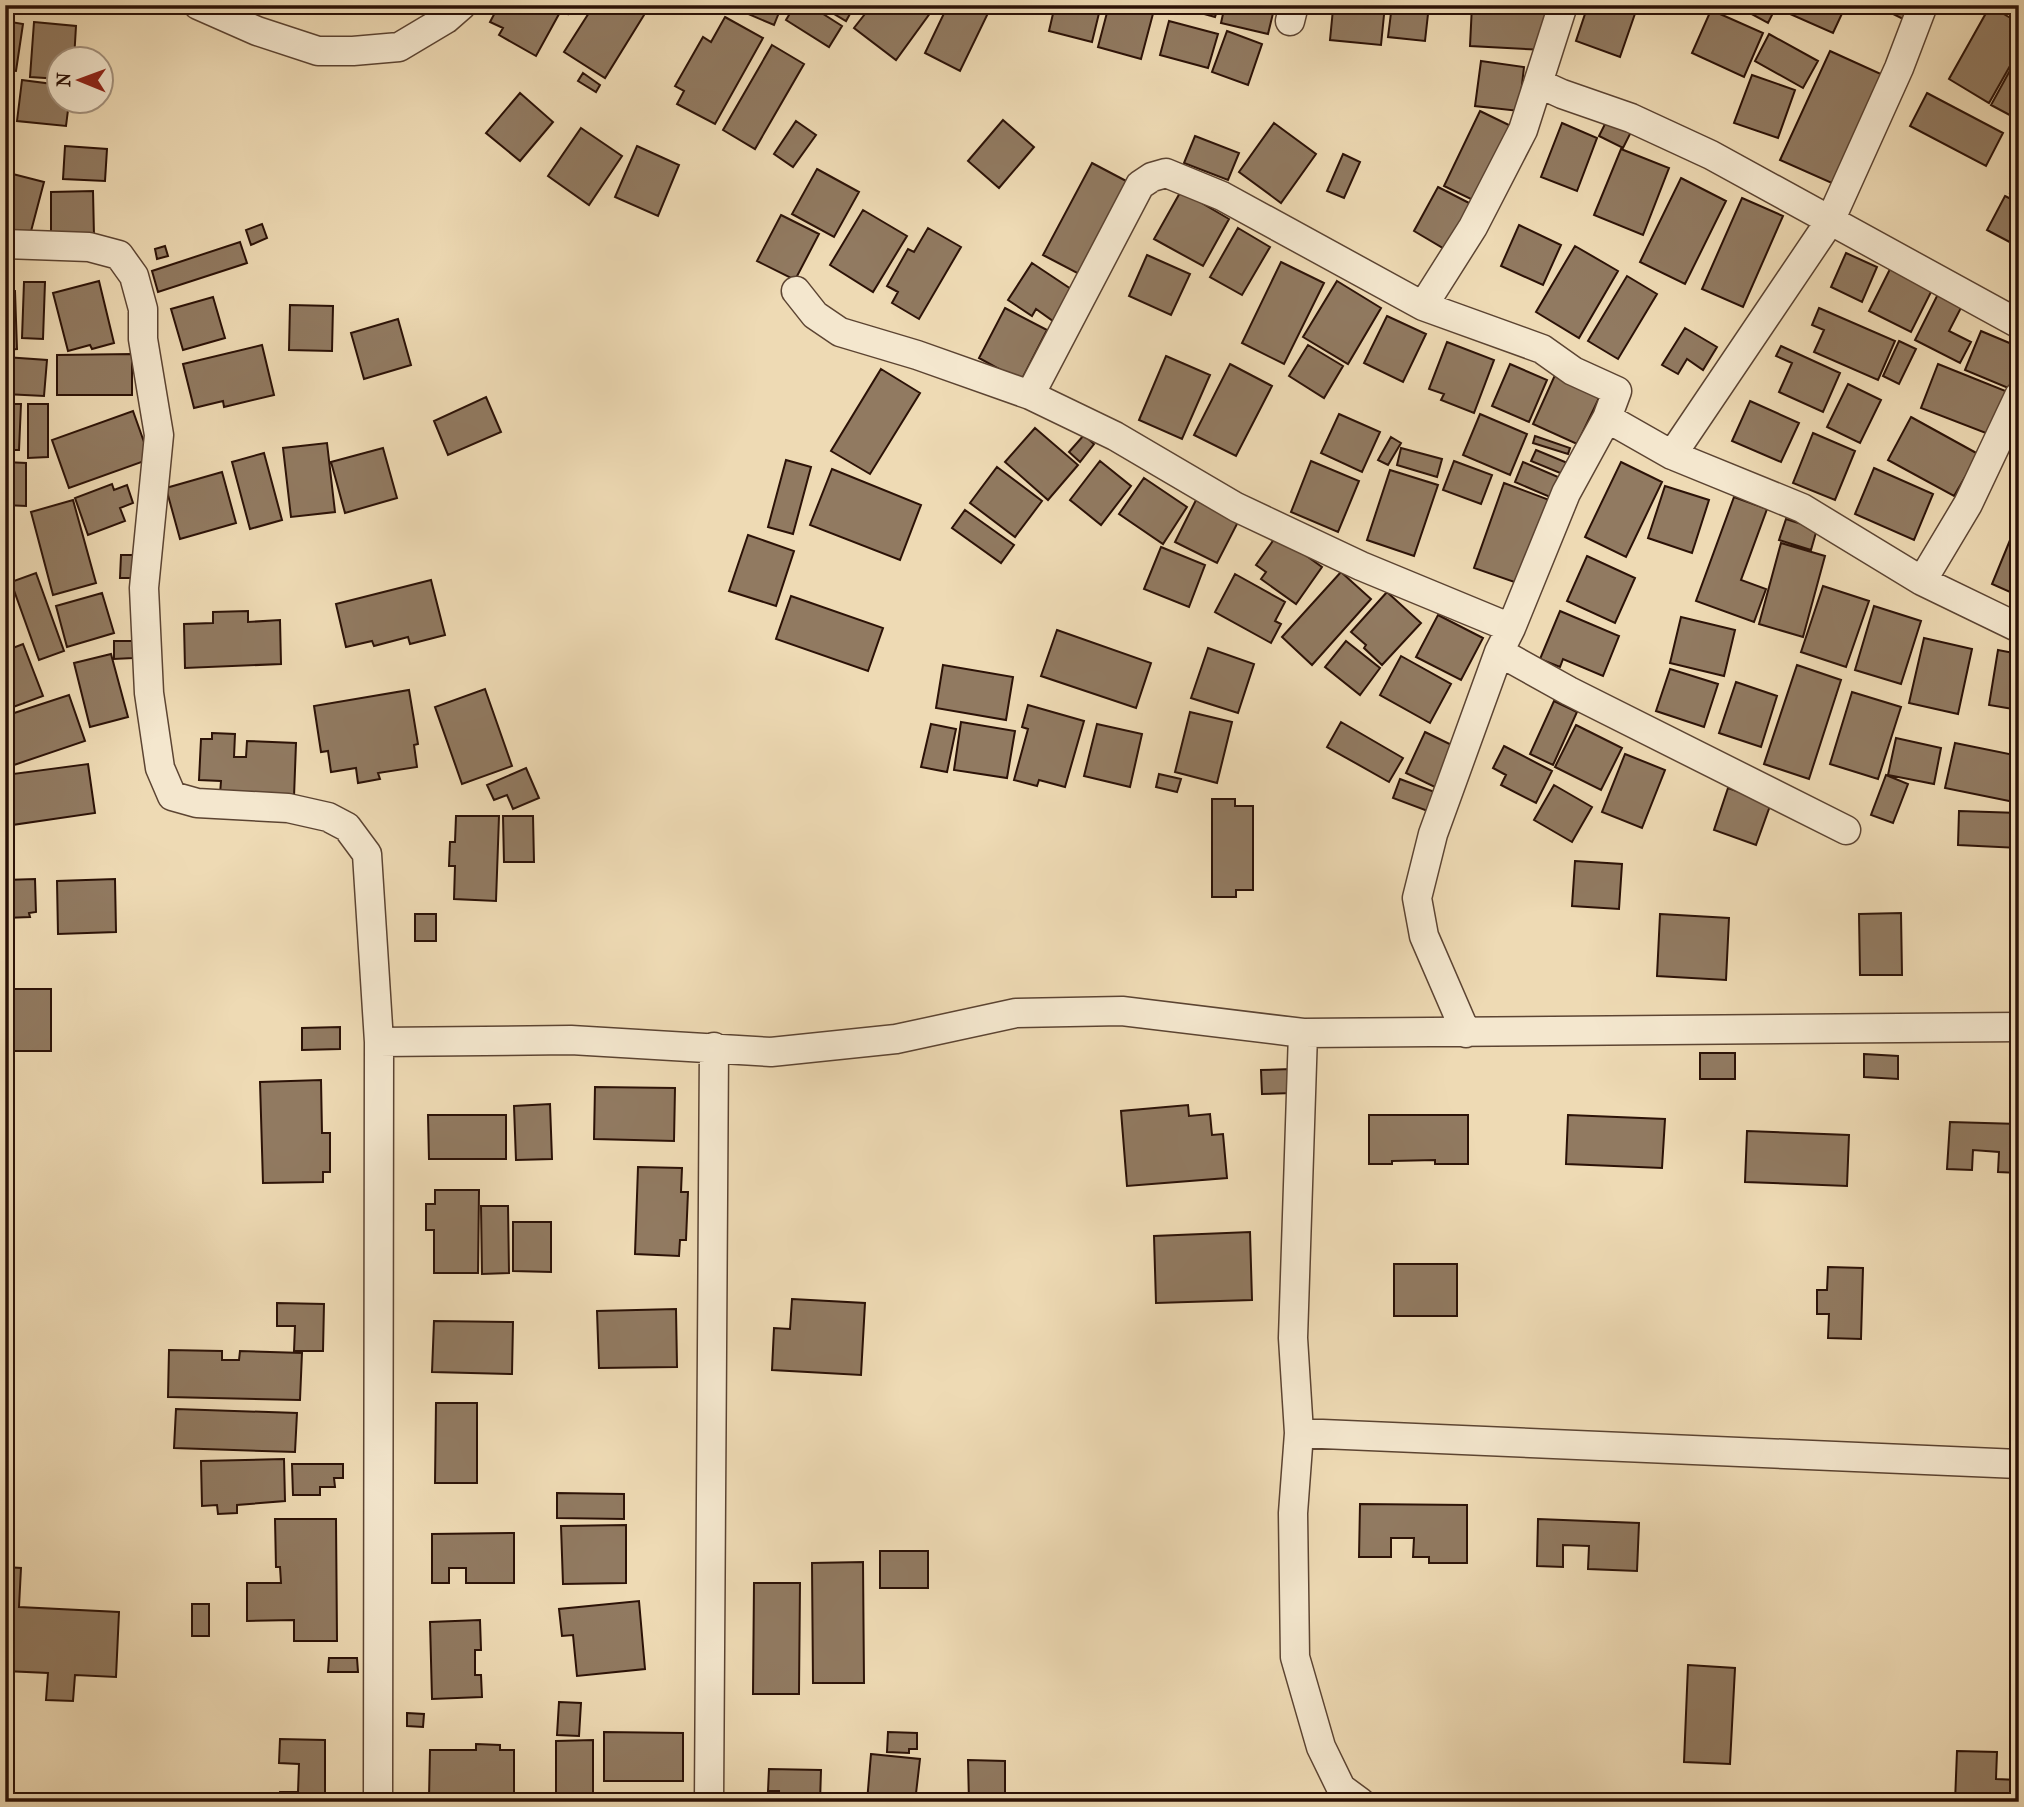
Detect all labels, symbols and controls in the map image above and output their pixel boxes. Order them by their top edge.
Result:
north arrow [46,46,116,116]
text: N [53,72,75,87]

